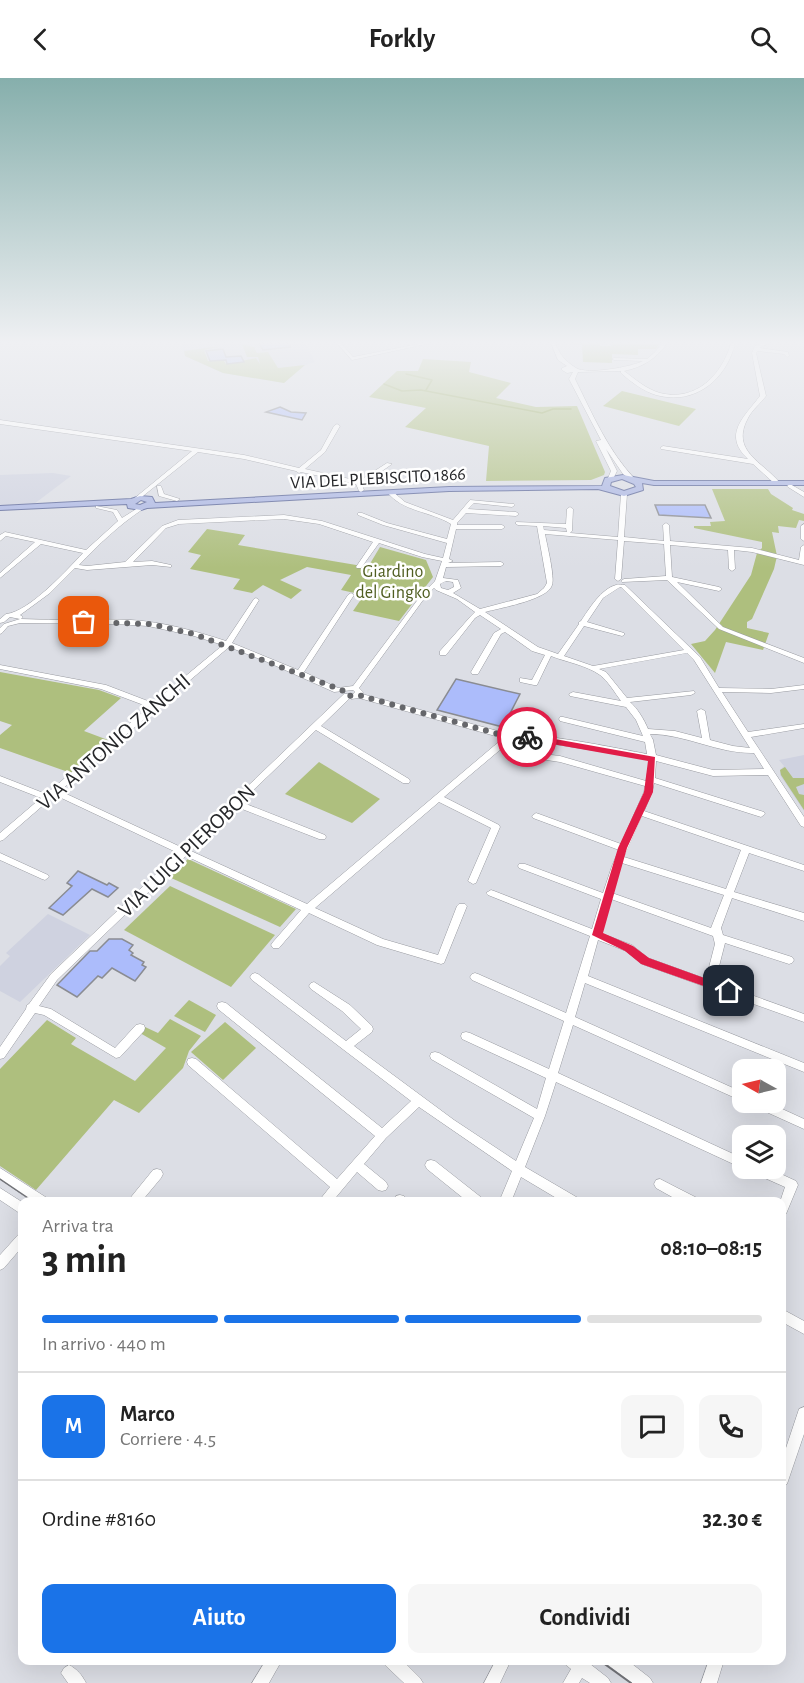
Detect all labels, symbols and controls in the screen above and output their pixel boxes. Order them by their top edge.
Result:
icon: back [24,23,57,56]
icon: search [747,23,780,56]
text: Forkly [369,25,435,52]
street label: VIA DEL PLEBISCITO 1866 [290,465,466,493]
park label: Giardino del Gingko [355,563,431,602]
pin [58,596,109,647]
icon: bag [67,605,100,638]
street label: VIA ANTONIO ZANCHI [33,669,195,814]
courier [497,707,557,767]
icon: bike [511,721,544,754]
street label: VIA LUIGI PIEROBON [114,780,259,921]
pin [703,965,754,1016]
icon: home [712,974,745,1007]
north arrow [732,1059,786,1113]
map controls [732,1059,786,1179]
button: layers [732,1125,786,1179]
text: Arriva tra [42,1216,114,1236]
text: 08:10–08:15 [660,1237,762,1259]
text: 3 min [42,1241,127,1280]
text: In arrivo · 440 m [42,1334,166,1354]
button: chat [621,1395,684,1458]
button: phone [699,1395,762,1458]
text: Marco [120,1403,175,1425]
text: M [65,1415,82,1437]
text: Corriere · 4.5 [120,1429,216,1449]
text: Ordine #8160 [42,1508,156,1530]
text: 32.30 € [703,1508,762,1530]
button: Aiuto [42,1584,396,1653]
button: Condividi [408,1584,762,1653]

